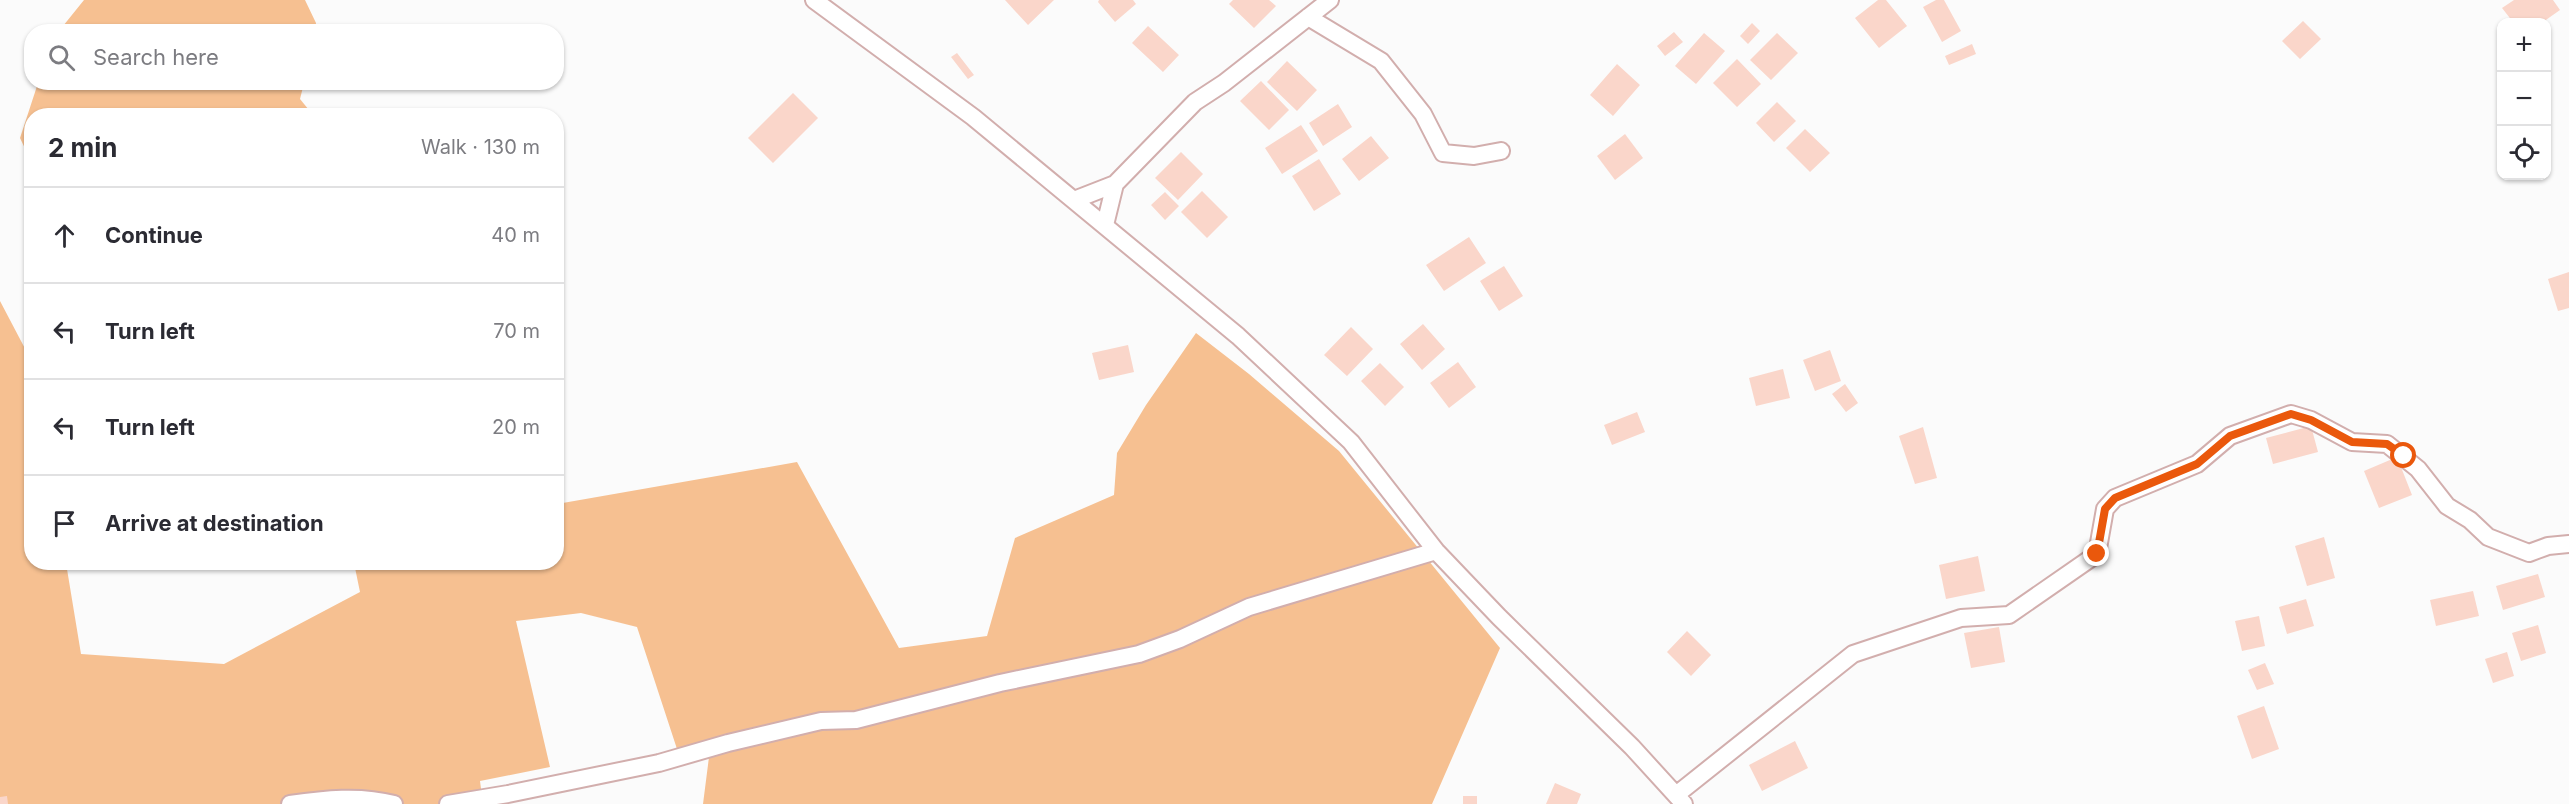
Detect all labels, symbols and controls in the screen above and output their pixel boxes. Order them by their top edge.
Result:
map controls [2497,18,2551,180]
button: + [2497,18,2551,72]
search box [24,24,564,90]
icon: search [45,41,78,74]
text: Search here [93,44,219,70]
button: − [2497,72,2551,126]
button: locate [2497,126,2551,180]
text: 2 min [48,132,118,163]
text: Walk · 130 m [421,135,540,159]
icon: ahead [48,219,81,252]
text: Continue [105,222,203,248]
text: 40 m [491,223,540,247]
icon: left [48,315,81,348]
text: Turn left [105,318,195,344]
text: 70 m [493,319,540,343]
icon: left [48,411,81,444]
text: Turn left [105,414,195,440]
text: 20 m [492,415,540,439]
route start [2390,442,2416,468]
icon: arrive [48,507,81,540]
text: Arrive at destination [105,510,324,536]
route end [2083,540,2109,566]

